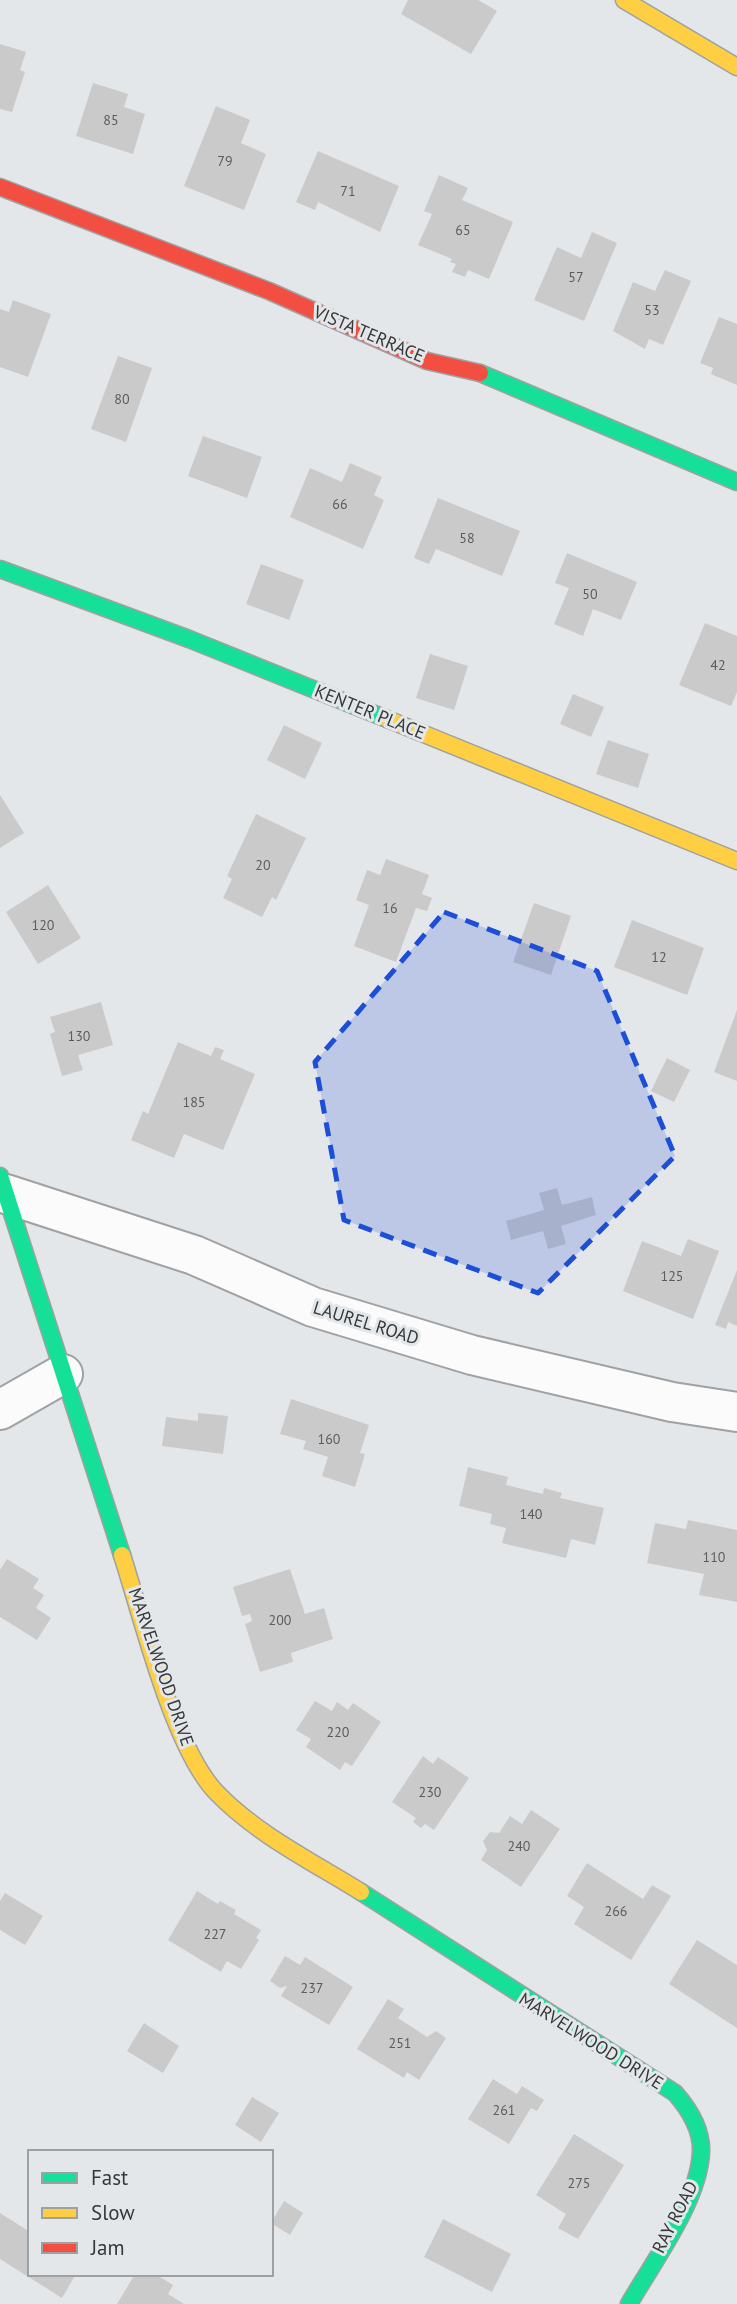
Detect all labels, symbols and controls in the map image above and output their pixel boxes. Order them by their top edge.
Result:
house number: 85 [103,111,119,129]
house number: 79 [217,152,233,170]
house number: 71 [340,182,356,200]
house number: 65 [455,221,471,239]
house number: 57 [568,268,584,286]
street label: VISTA TERRACE [309,299,428,367]
house number: 53 [644,301,660,319]
house number: 80 [114,390,130,408]
house number: 66 [332,495,348,513]
house number: 58 [459,529,475,547]
house number: 50 [582,585,598,603]
house number: 42 [710,656,726,674]
street label: KENTER PLACE [311,679,429,744]
house number: 20 [255,856,271,874]
house number: 16 [382,899,398,917]
house number: 120 [32,916,55,934]
house number: 12 [651,948,667,966]
house number: 130 [68,1027,91,1045]
house number: 185 [183,1093,205,1111]
house number: 125 [661,1267,683,1285]
street label: LAUREL ROAD [310,1296,422,1350]
house number: 160 [318,1430,341,1448]
house number: 140 [520,1505,543,1523]
house number: 110 [703,1548,726,1566]
street label: MARVELWOOD DRIVE [124,1585,199,1749]
house number: 200 [269,1611,292,1629]
house number: 220 [327,1723,350,1741]
house number: 230 [419,1783,442,1801]
house number: 240 [508,1837,531,1855]
house number: 266 [605,1902,627,1920]
house number: 227 [204,1925,226,1943]
house number: 237 [301,1979,323,1997]
street label: MARVELWOOD DRIVE [515,1987,668,2094]
house number: 251 [389,2034,411,2052]
house number: 261 [493,2101,515,2119]
legend [28,2150,273,2276]
text: Fast [91,2164,128,2191]
house number: 275 [568,2174,590,2192]
street label: RAY ROAD [647,2177,703,2257]
text: Slow [91,2199,135,2226]
text: Jam [90,2234,125,2261]

